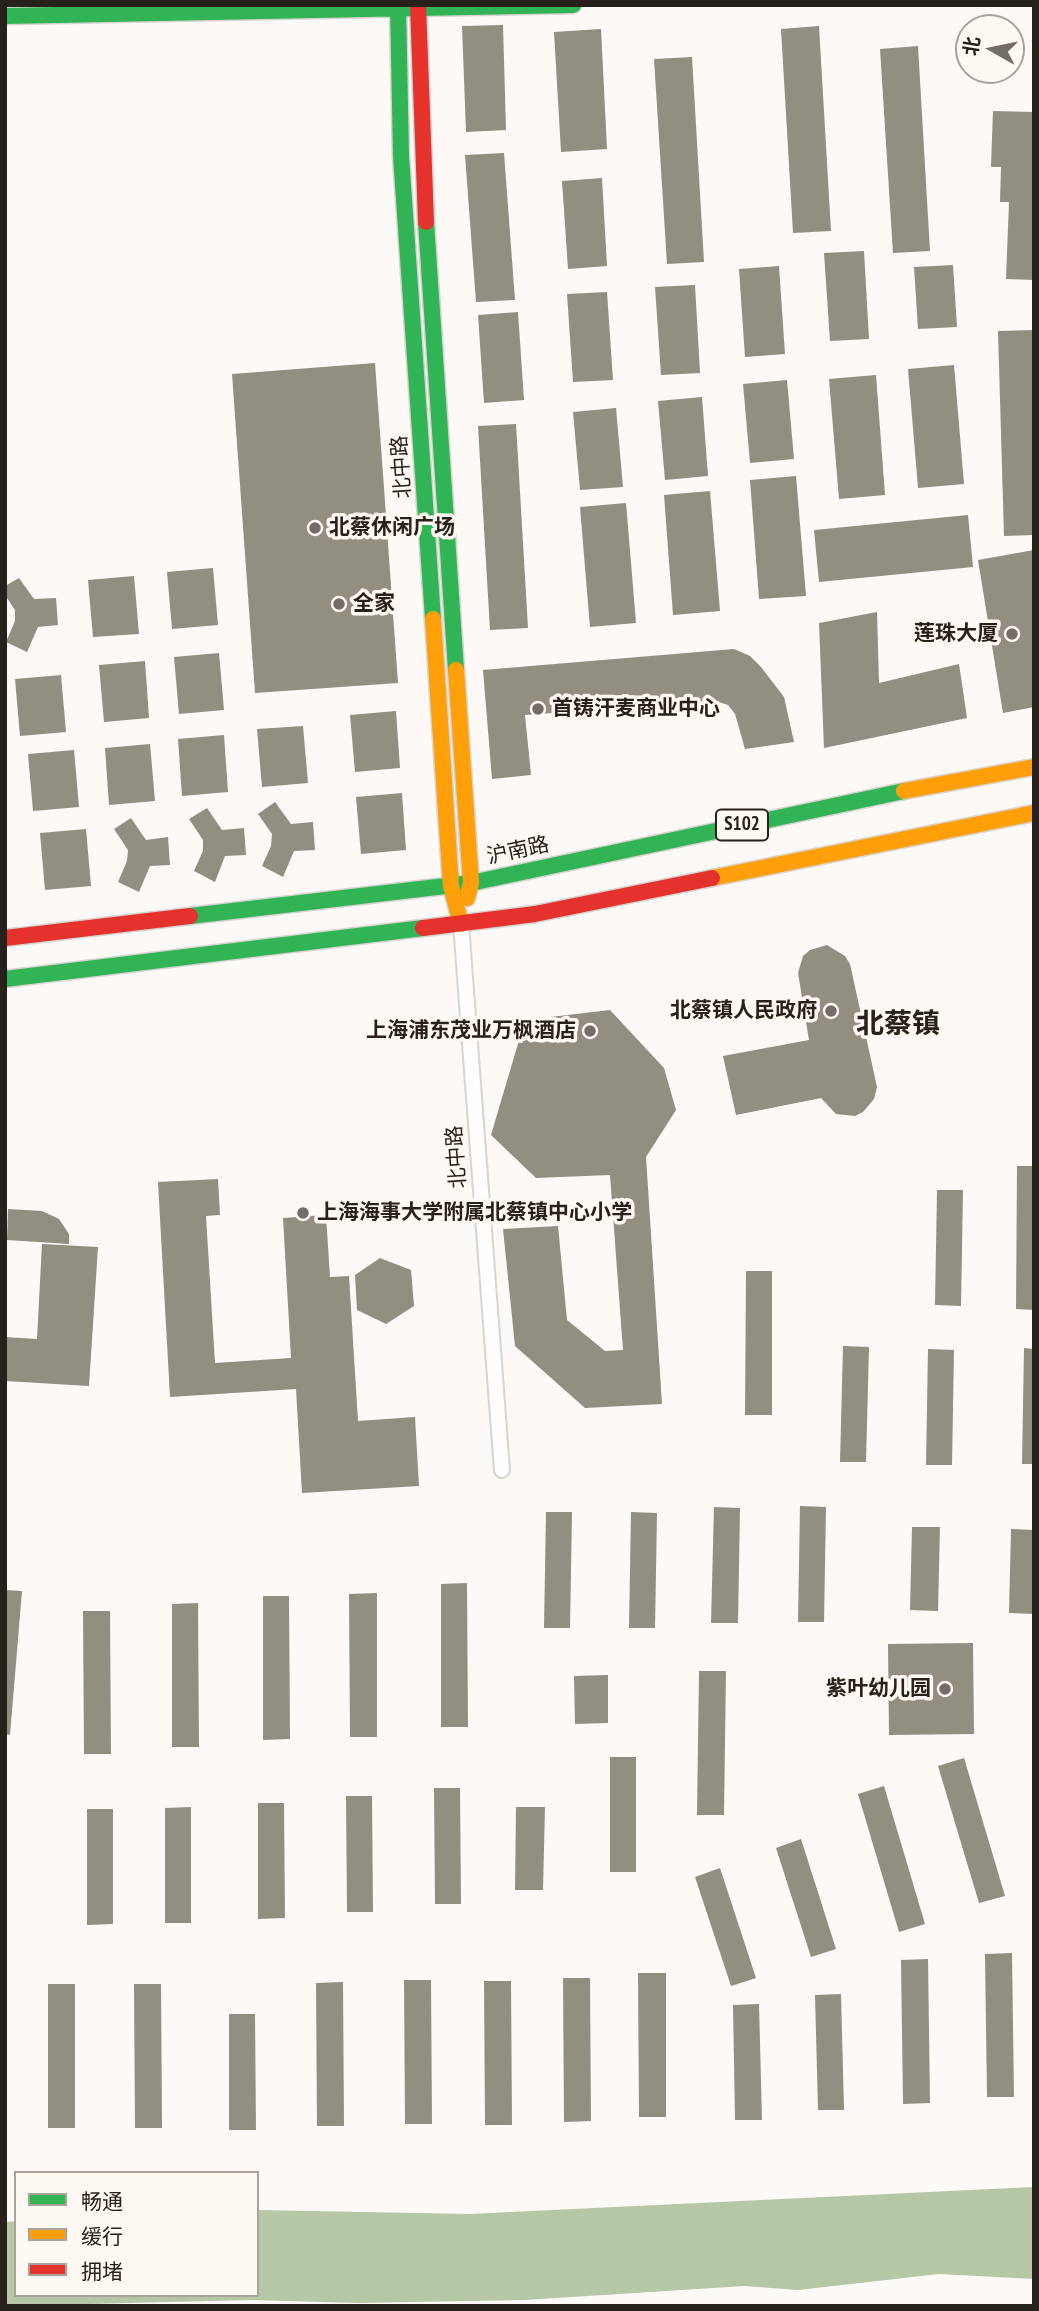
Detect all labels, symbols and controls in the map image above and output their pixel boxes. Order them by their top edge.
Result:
north arrow [955,14,1025,84]
text: 北 [958,35,985,57]
street label: 北中路 [387,435,417,499]
place label: 北蔡休闲广场 [329,515,455,541]
marker: 北蔡休闲广场 [307,520,323,536]
place label: 全家 [353,591,395,617]
marker: 全家 [331,596,347,612]
place label: 莲珠大厦 [914,621,998,647]
marker: 莲珠大厦 [1004,626,1020,642]
place label: 首铸汗麦商业中心 [552,696,720,722]
marker: 首铸汗麦商业中心 [530,701,546,717]
road number: S102 [716,810,768,840]
street label: 沪南路 [485,832,551,870]
place label: 北蔡镇人民政府 [670,998,817,1024]
marker: 北蔡镇人民政府 [823,1003,839,1019]
district label: 北蔡镇 [856,1008,940,1042]
place label: 上海浦东茂业万枫酒店 [366,1018,576,1044]
marker: 上海浦东茂业万枫酒店 [582,1023,598,1039]
street label: 北中路 [442,1125,472,1189]
place label: 上海海事大学附属北蔡镇中心小学 [317,1200,632,1226]
marker: 上海海事大学附属北蔡镇中心小学 [295,1205,311,1221]
place label: 紫叶幼儿园 [826,1676,931,1702]
marker: 紫叶幼儿园 [937,1681,953,1697]
legend [14,2171,259,2297]
text: 畅通 [81,2188,123,2215]
text: 缓行 [81,2223,123,2250]
text: 拥堵 [81,2258,123,2285]

